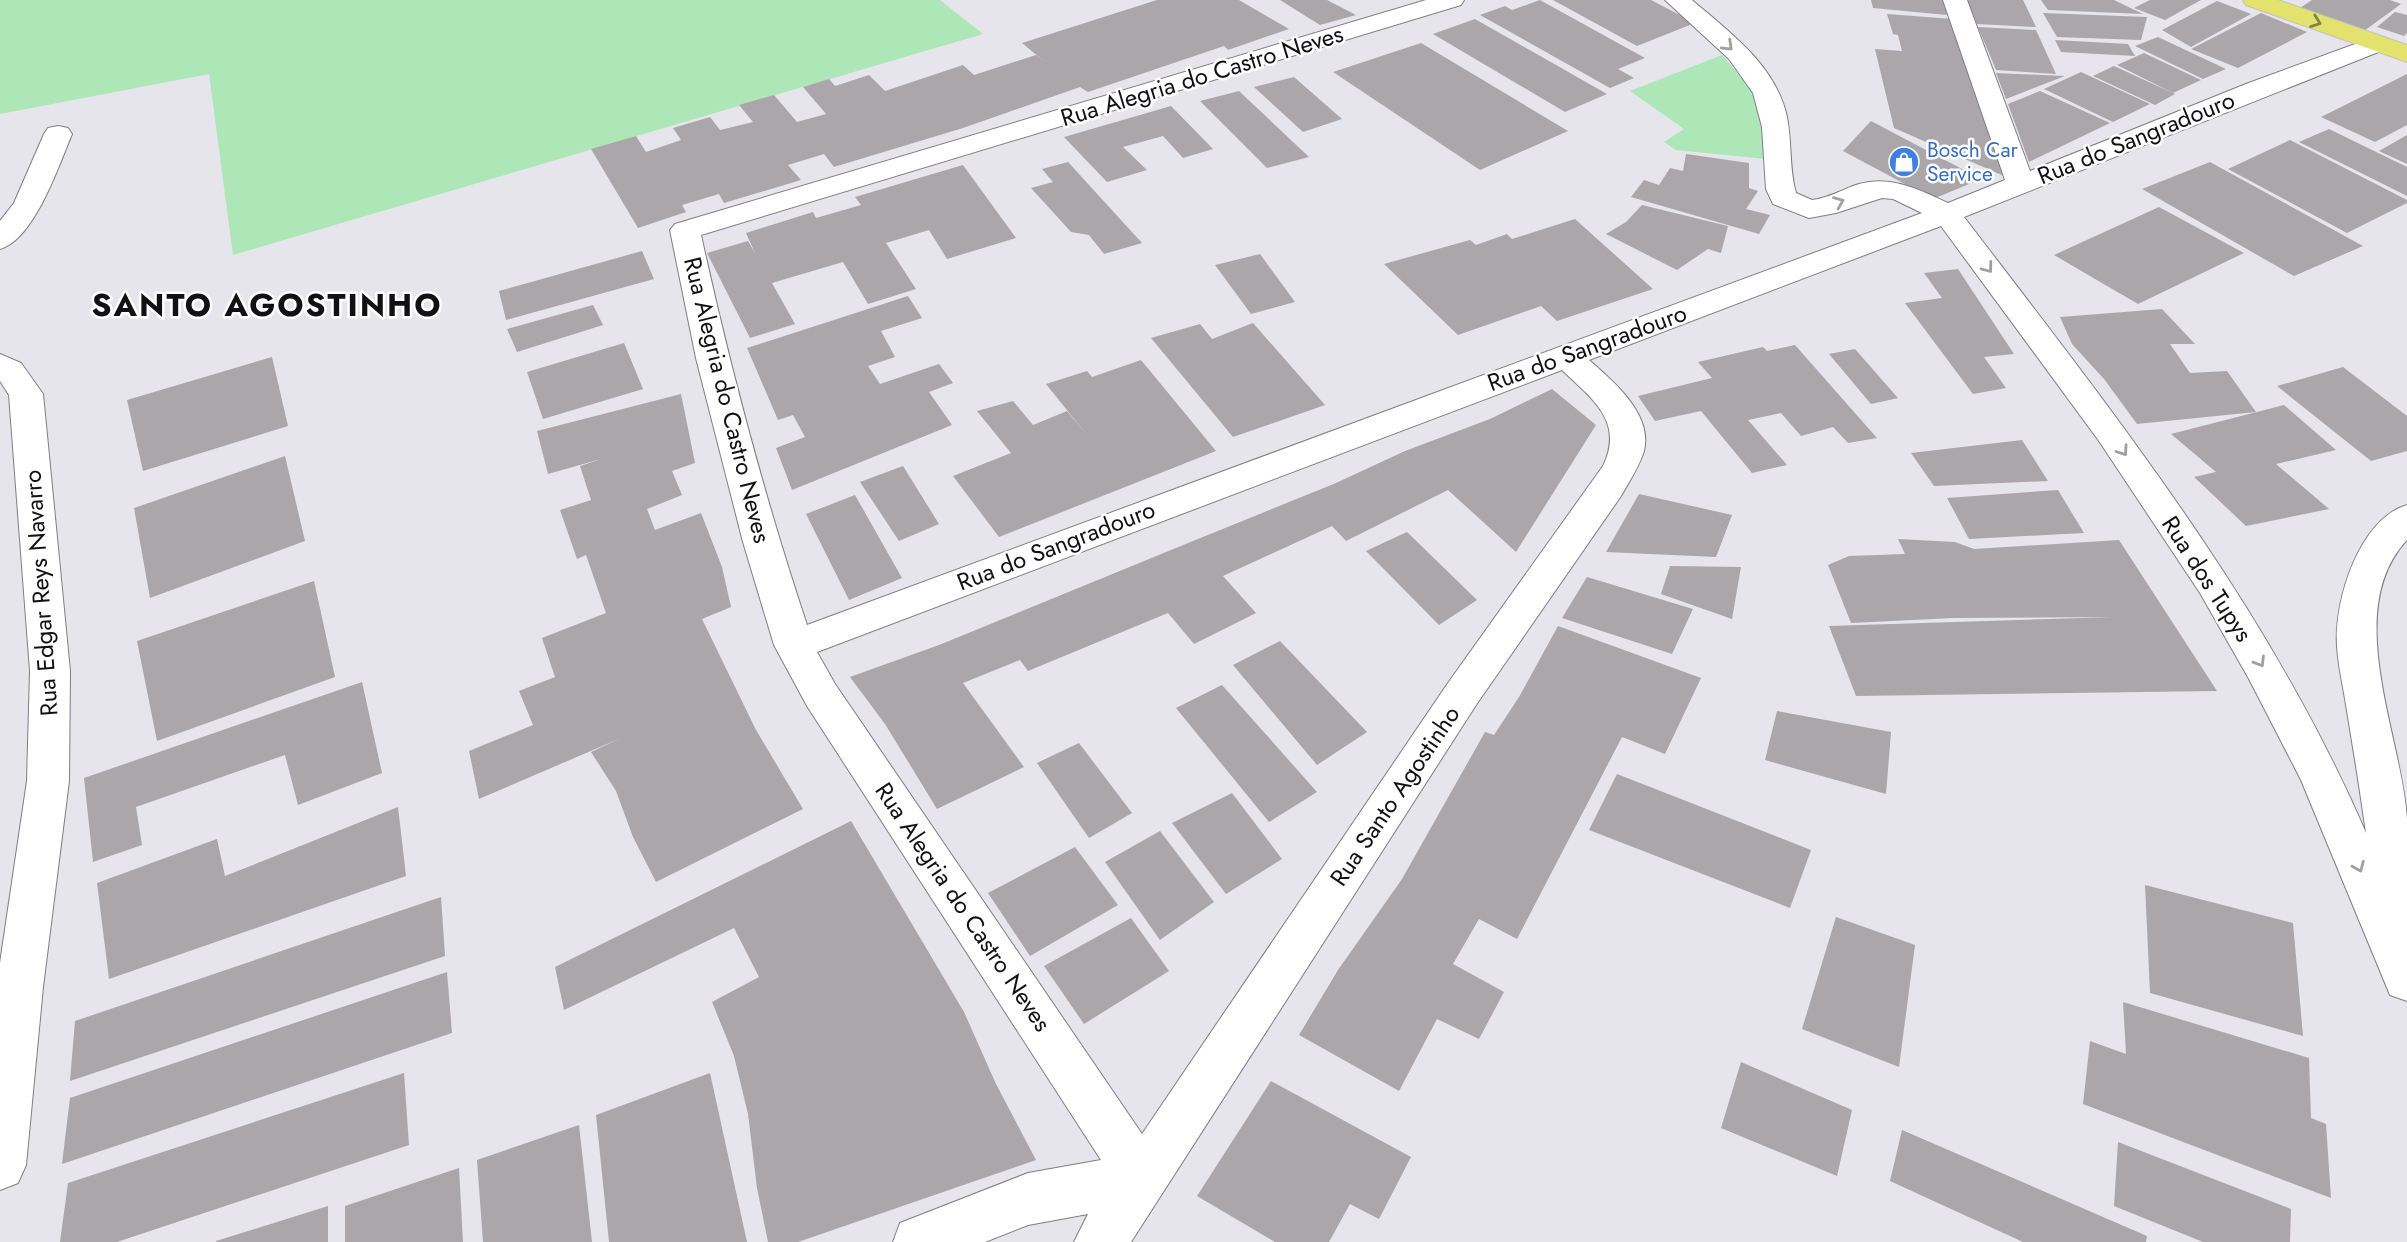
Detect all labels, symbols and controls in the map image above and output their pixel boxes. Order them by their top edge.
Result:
one-way arrow [2310,14,2322,28]
street label: Rua Alegria do Castro Neves [1056,16,1347,135]
one-way arrow [1719,37,1732,50]
street label: Rua do Sangradouro [2032,82,2240,193]
place label: Bosch Car Service [1927,135,2018,189]
shop icon: Bosch Car Service [1887,145,1921,179]
one-way arrow [1831,196,1844,210]
street label: Rua Alegria do Castro Neves [675,253,780,547]
one-way arrow [1979,260,1992,273]
district label: SANTO AGOSTINHO [91,282,443,328]
street label: Rua do Sangradouro [1482,295,1691,400]
one-way arrow [2115,443,2127,456]
street label: Rua Edgar Reys Navarro [14,469,67,717]
street label: Rua do Sangradouro [952,492,1160,599]
street label: Rua dos Tupys [2154,509,2261,649]
one-way arrow [2252,655,2265,668]
street label: Rua Santo Agostinho [1321,699,1468,893]
street label: Rua Alegria do Castro Neves [867,775,1060,1038]
one-way arrow [2351,860,2365,872]

